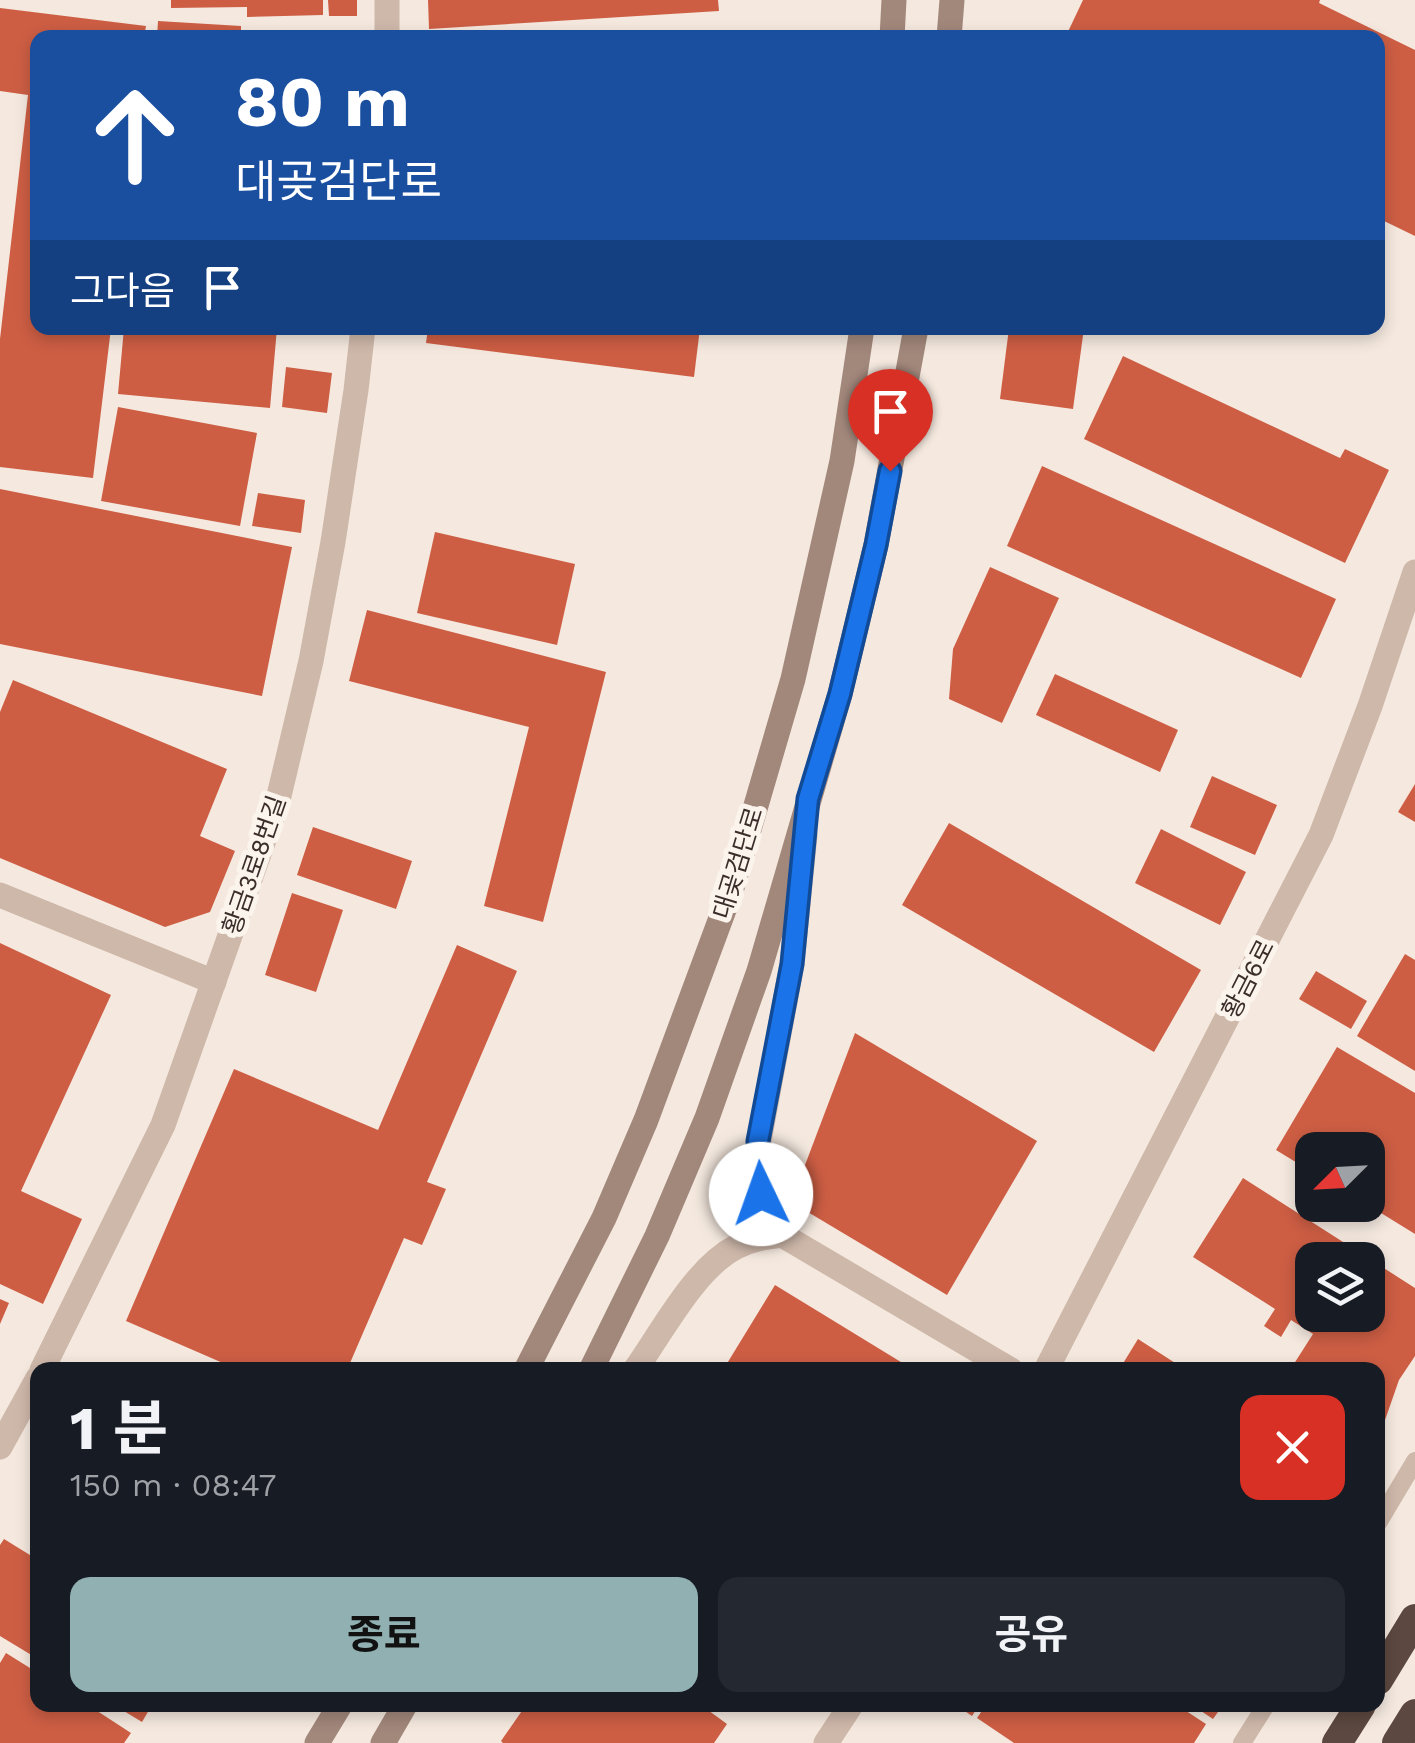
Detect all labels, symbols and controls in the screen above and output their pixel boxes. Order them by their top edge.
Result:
text: 80 m [235,61,410,143]
icon: ahead [70,70,200,200]
text: 대곶검단로 [235,155,442,208]
icon: arrive [195,260,250,315]
text: 그다음 [70,269,175,313]
pin [848,369,933,472]
icon: arrive [863,384,918,439]
street label: 황금3로8번길 [217,792,291,938]
street label: 대곶검단로 [707,804,769,922]
street label: 황금6로 [1216,935,1280,1023]
north arrow [1295,1132,1385,1222]
map controls [1295,1132,1385,1332]
position arrow [709,1142,813,1246]
button: layers [1295,1242,1385,1332]
text: 1 분 [70,1393,168,1464]
button: close [1240,1395,1345,1500]
text: 150 m · 08:47 [70,1466,276,1504]
button: 종료 [70,1577,698,1692]
button: 공유 [718,1577,1345,1692]

